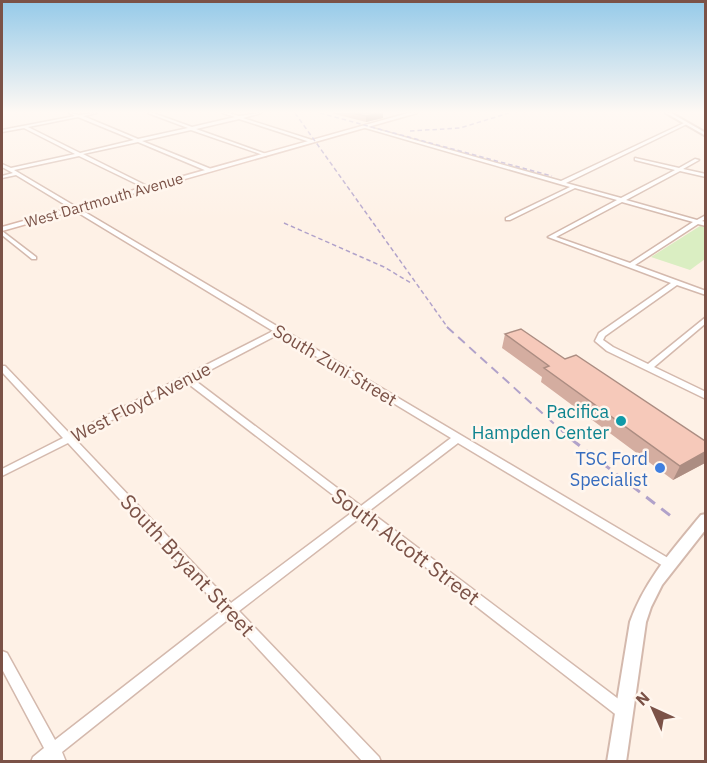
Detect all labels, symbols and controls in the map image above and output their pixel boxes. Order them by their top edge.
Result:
street label: West Dartmouth Avenue [23,168,185,232]
street label: South Zuni Street [269,319,401,411]
street label: West Floyd Avenue [67,357,215,447]
place label: Pacifica Hampden Center [472,400,609,444]
marker: Pacifica Hampden Center [614,414,628,428]
place label: TSC Ford Specialist [570,447,648,491]
marker: TSC Ford Specialist [653,461,667,475]
street label: South Alcott Street [326,481,486,611]
street label: South Bryant Street [115,488,261,642]
north arrow [623,679,683,739]
text: N [631,687,654,710]

